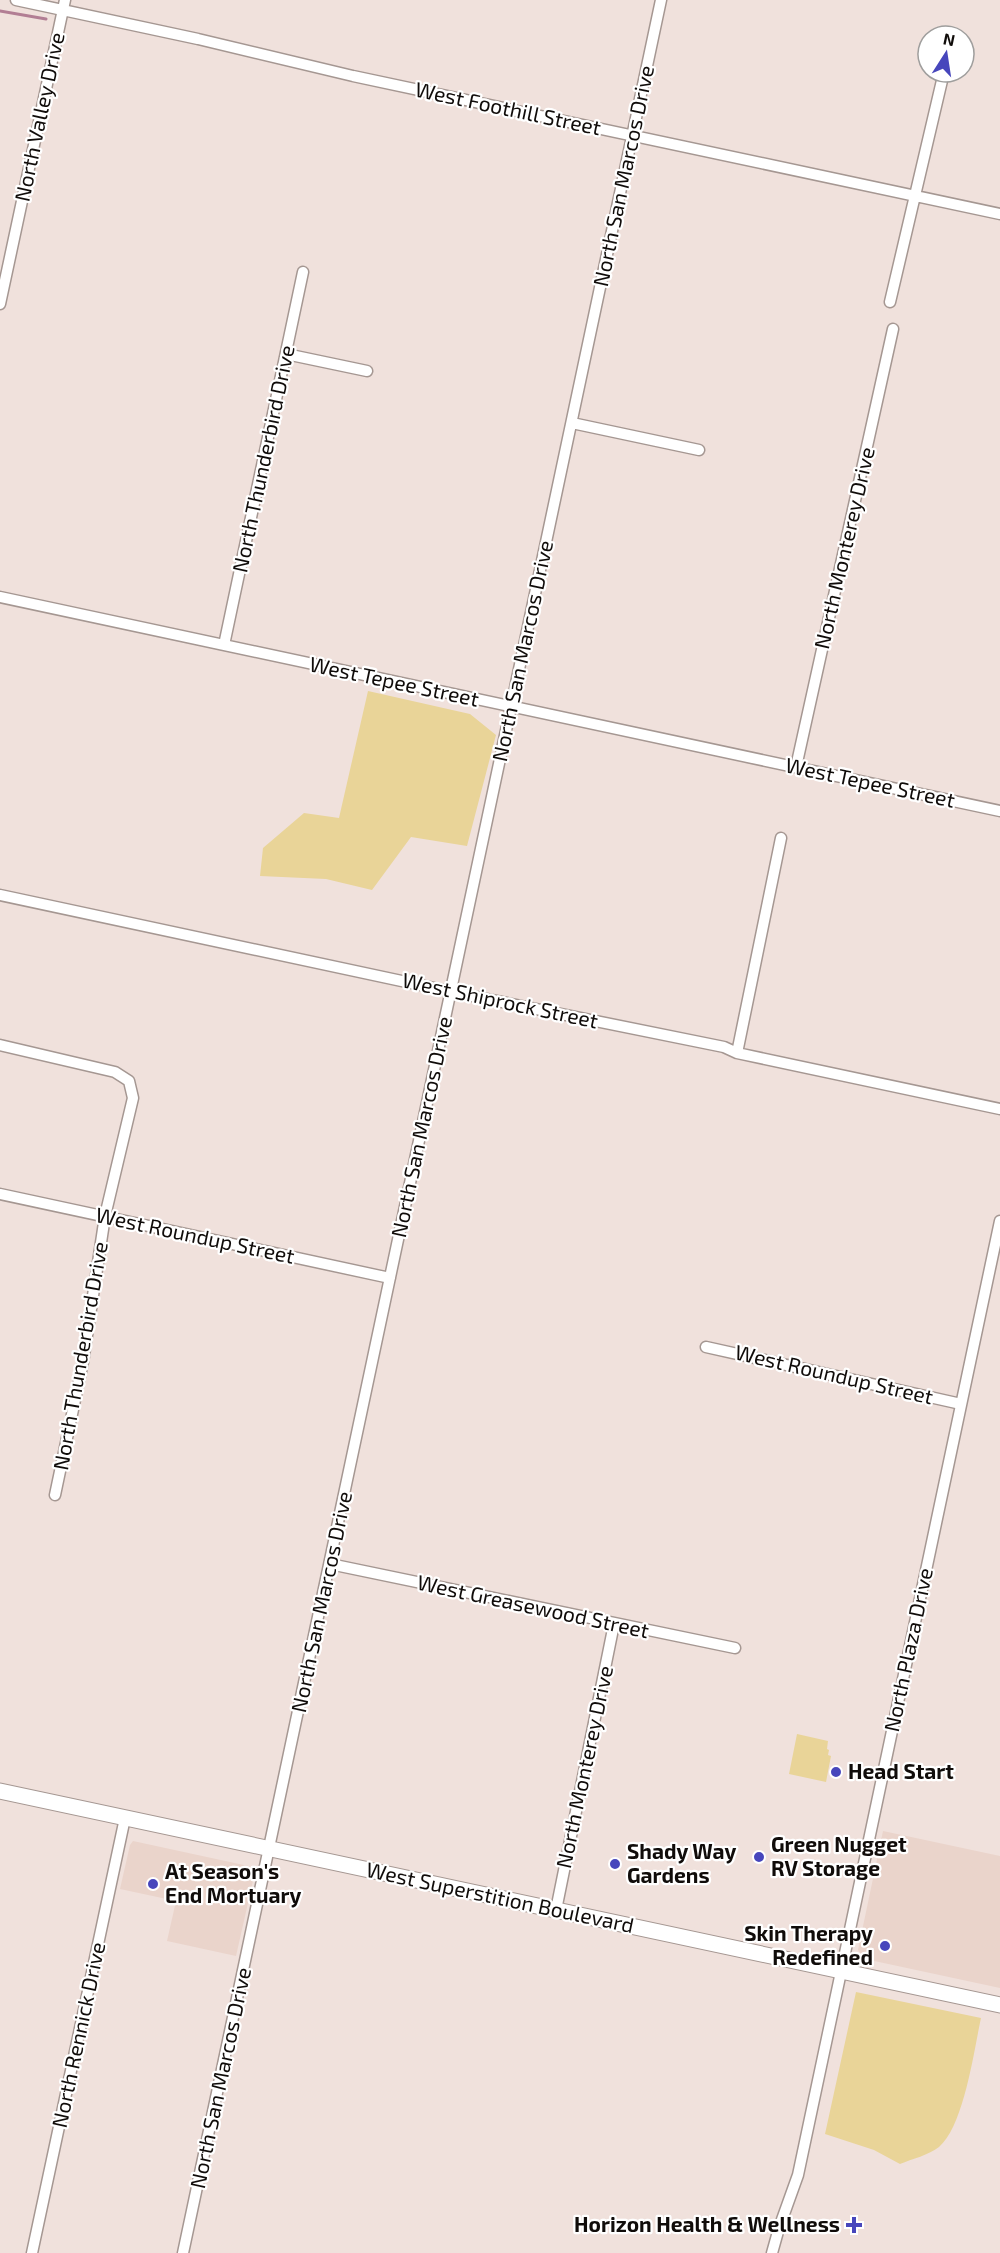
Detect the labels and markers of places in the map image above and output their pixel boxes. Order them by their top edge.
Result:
place label: Head Start [848,1758,954,1783]
marker: Head Start [829,1765,843,1779]
place label: Green Nugget RV Storage [771,1831,907,1880]
place label: Shady Way Gardens [627,1838,736,1887]
marker: Green Nugget RV Storage [752,1850,766,1864]
marker: Shady Way Gardens [608,1857,622,1871]
place label: At Season's End Mortuary [165,1858,301,1908]
marker: At Season's End Mortuary [146,1877,160,1891]
place label: Skin Therapy Redefined [744,1920,873,1969]
marker: Skin Therapy Redefined [878,1939,892,1953]
place label: Horizon Health & Wellness [574,2211,840,2236]
marker: Horizon Health & Wellness [845,2216,863,2234]

